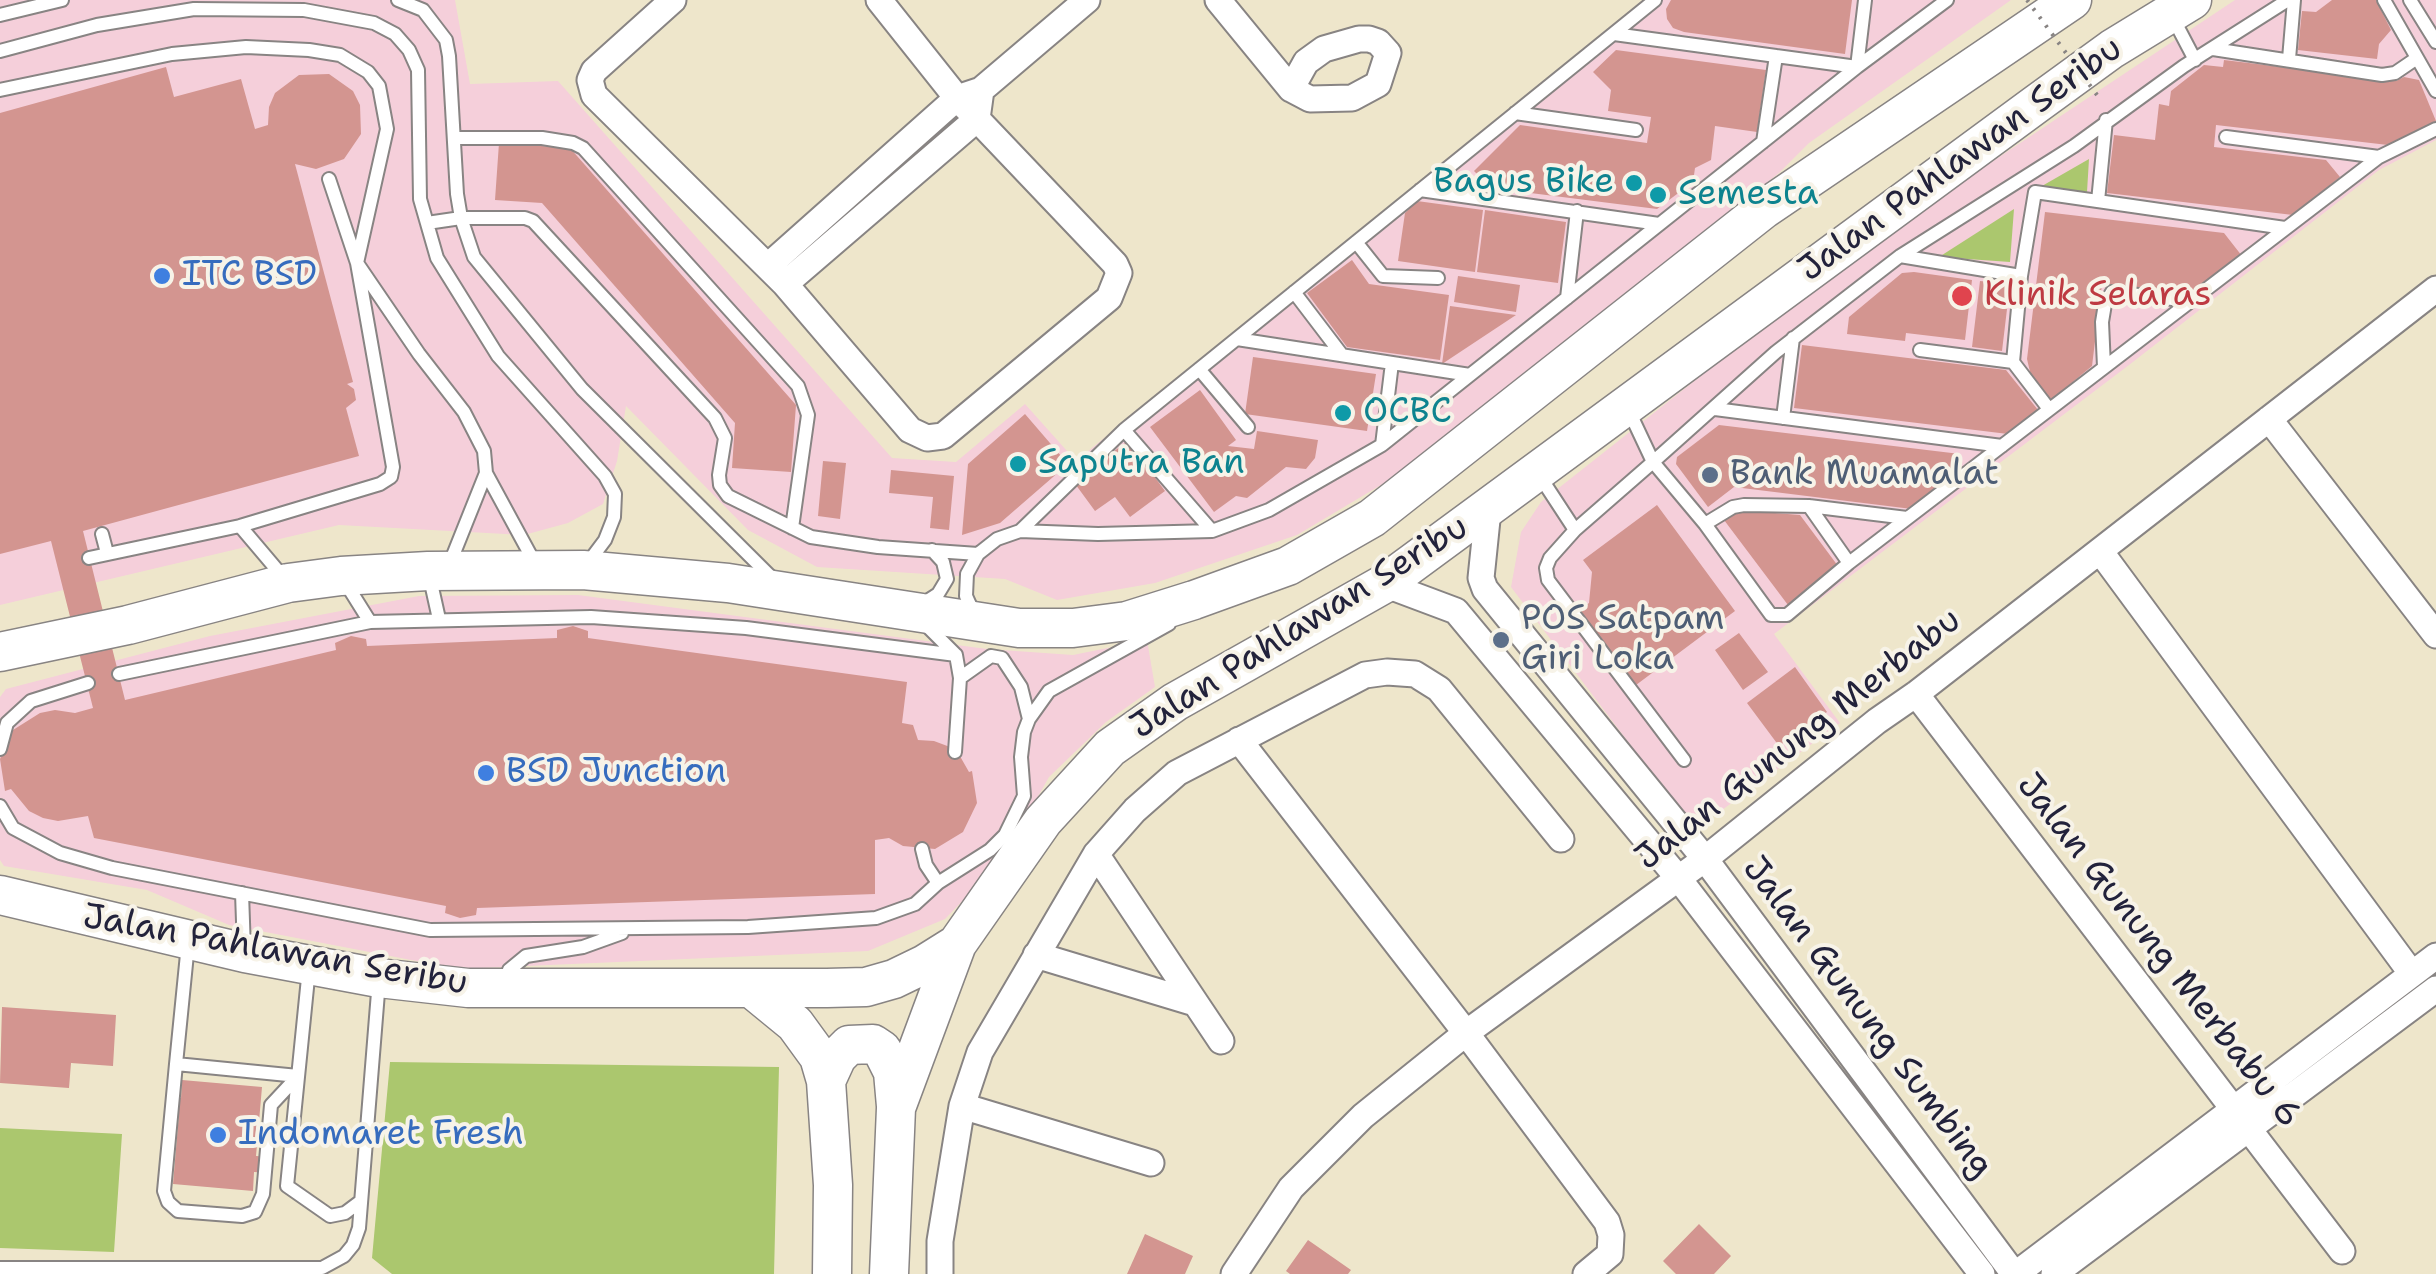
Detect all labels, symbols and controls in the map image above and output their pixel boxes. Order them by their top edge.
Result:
street label: Jalan Pahlawan Seribu [1791,28,2131,292]
place label: Bagus Bike [1433,162,1614,204]
marker: Bagus Bike [1623,172,1645,194]
place label: Semesta [1678,174,1818,216]
marker: Semesta [1647,184,1669,206]
place label: ITC BSD [182,255,317,297]
marker: ITC BSD [151,265,173,287]
place label: Klinik Selaras [1984,275,2212,317]
marker: Klinik Selaras [1949,283,1975,309]
place label: OCBC [1363,392,1452,434]
marker: OCBC [1332,402,1354,424]
place label: Saputra Ban [1038,443,1245,485]
marker: Saputra Ban [1007,453,1029,475]
place label: Bank Muamalat [1730,454,1999,496]
marker: Bank Muamalat [1699,464,1721,486]
street label: Jalan Pahlawan Seribu [1124,507,1476,749]
place label: POS Satpam Giri Loka [1521,599,1724,681]
street label: Jalan Gunung Merbabu [1628,600,1970,880]
marker: POS Satpam Giri Loka [1490,629,1512,651]
place label: BSD Junction [506,752,726,794]
marker: BSD Junction [475,762,497,784]
street label: Jalan Gunung Merbabu 6 [2007,766,2309,1136]
street label: Jalan Gunung Sumbing [1733,849,2001,1187]
street label: Jalan Pahlawan Seribu [79,896,471,1006]
place label: Indomaret Fresh [238,1114,524,1156]
marker: Indomaret Fresh [207,1124,229,1146]

